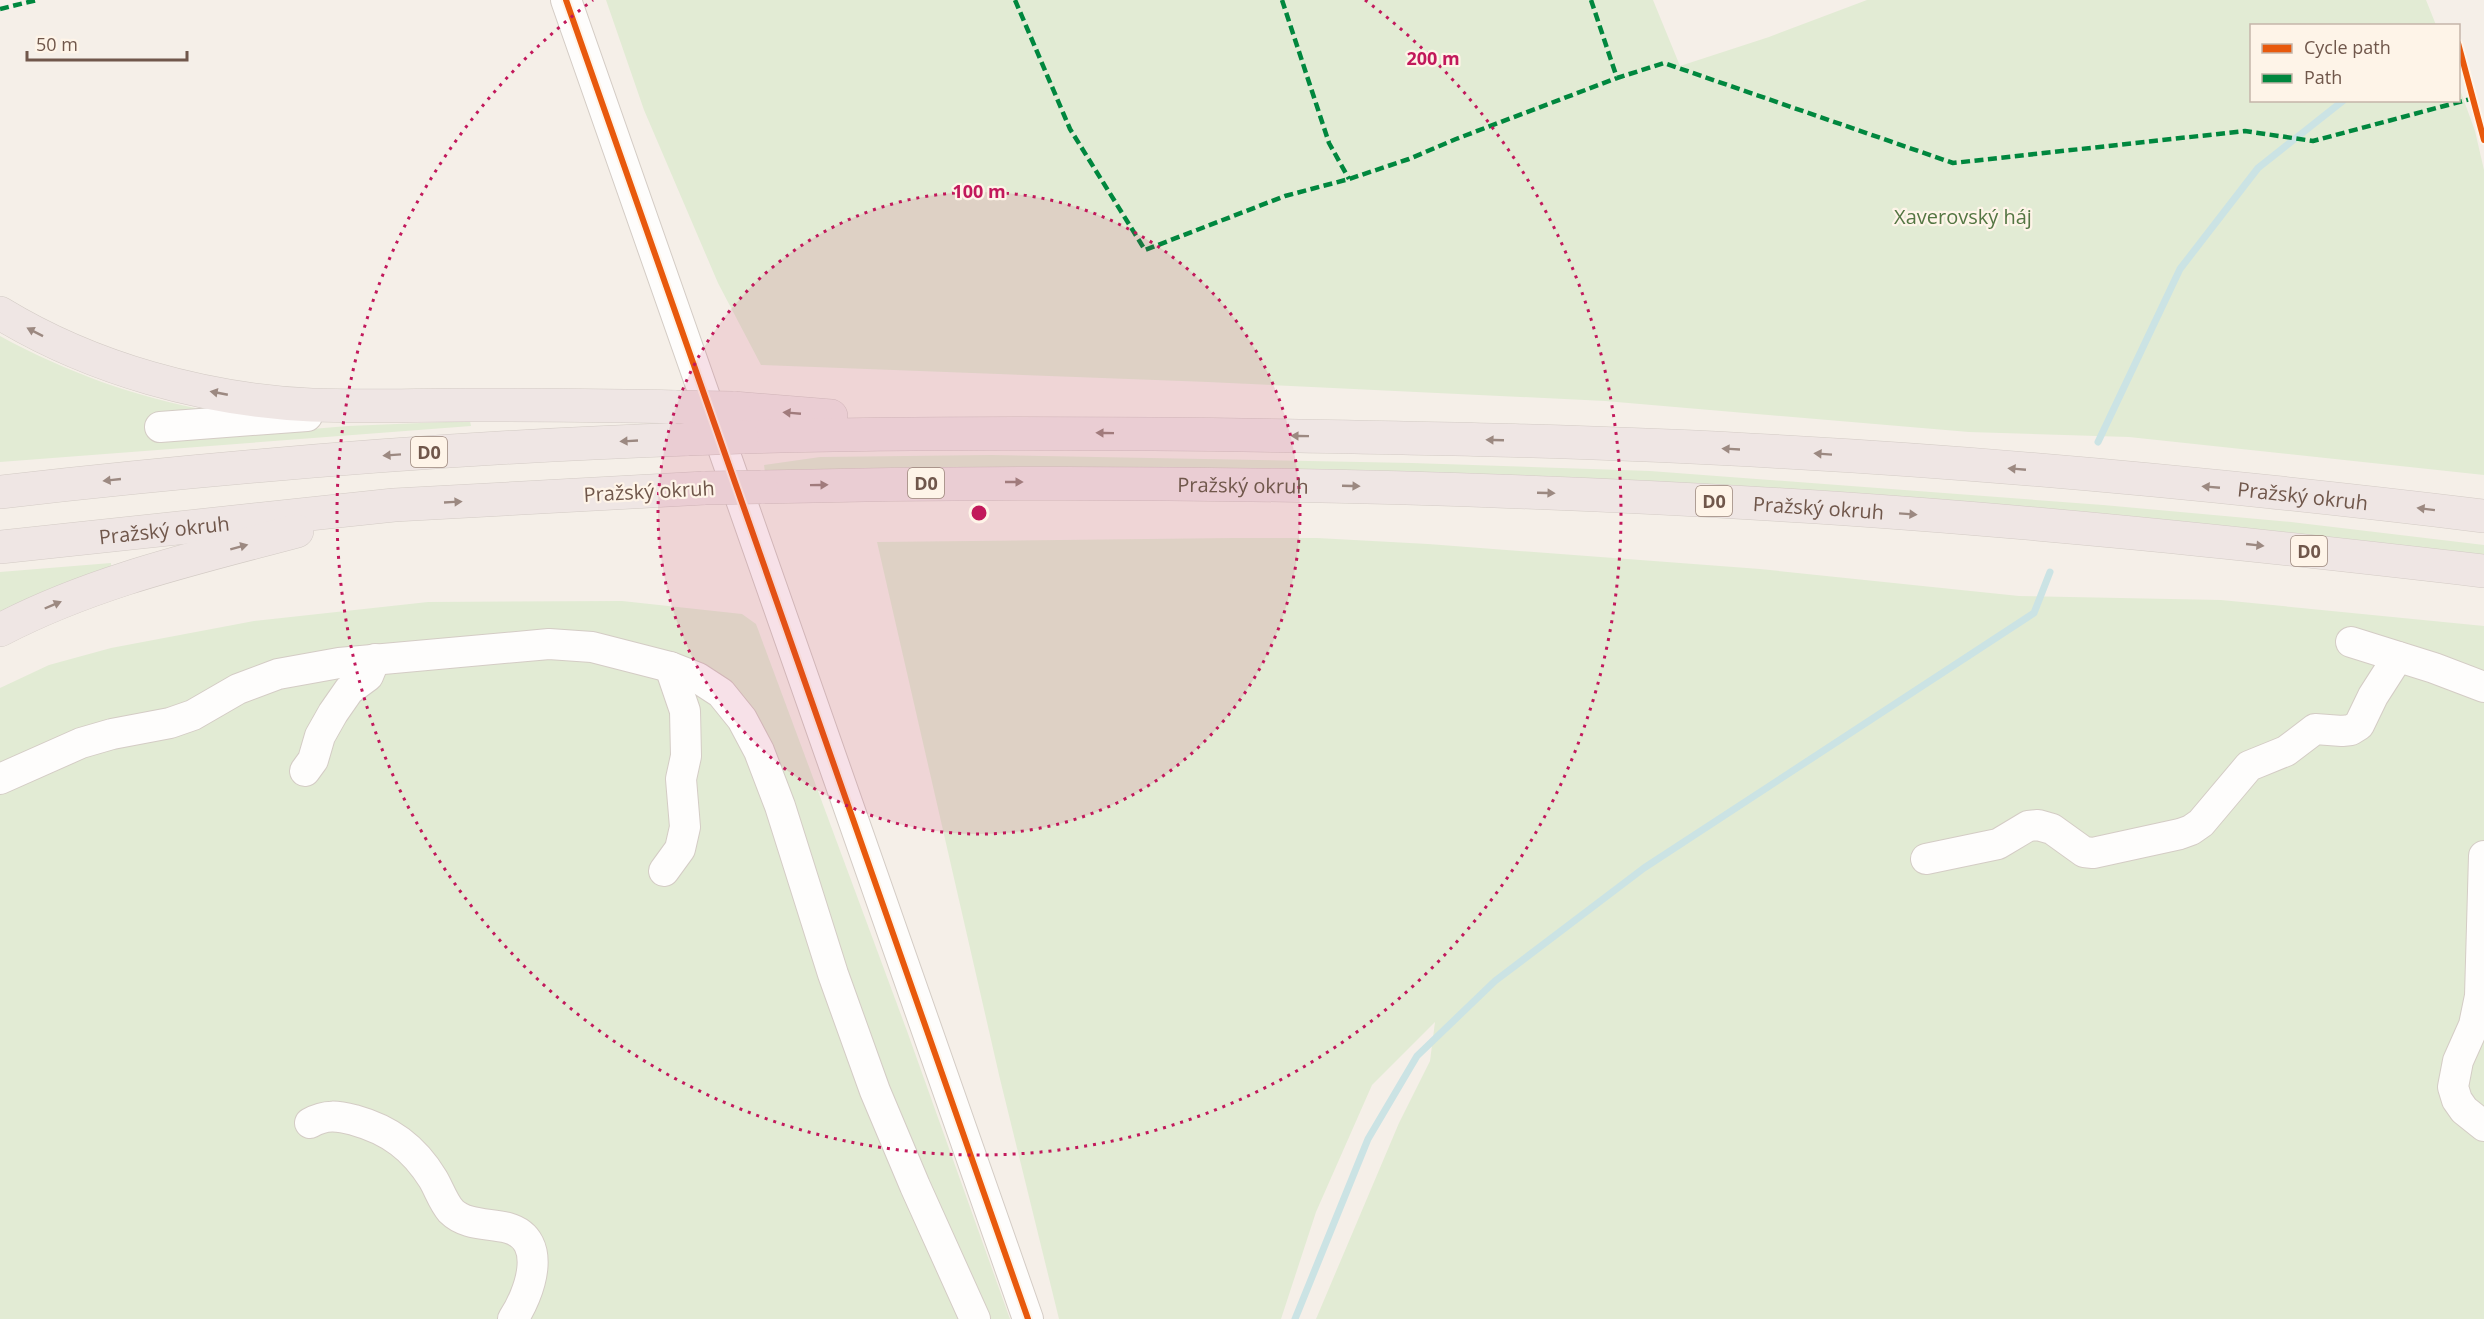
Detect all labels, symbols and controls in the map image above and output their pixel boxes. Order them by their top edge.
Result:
scale bar [27,24,188,62]
legend [2250,24,2460,102]
text: 50 m [36,32,78,56]
text: Cycle path [2304,35,2391,59]
text: 200 m [1406,46,1460,70]
text: Path [2304,65,2342,89]
text: 100 m [952,179,1006,203]
park label: Xaverovský háj [1894,203,2032,230]
one-way arrow [26,327,44,337]
one-way arrow [210,388,228,398]
one-way arrow [783,408,802,418]
one-way arrow [1095,428,1114,438]
one-way arrow [1290,431,1309,441]
one-way arrow [1485,435,1504,444]
one-way arrow [620,436,639,445]
road number: D0 [411,437,447,467]
one-way arrow [1722,444,1741,453]
one-way arrow [1813,449,1832,459]
one-way arrow [383,450,402,459]
one-way arrow [2007,464,2026,474]
road number: D0 [908,468,944,498]
street label: Pražský okruh [1177,470,1309,499]
street label: Pražský okruh [583,474,715,508]
one-way arrow [103,475,122,485]
street label: Pražský okruh [2236,475,2370,516]
one-way arrow [1005,477,1024,487]
one-way arrow [810,481,829,490]
one-way arrow [1342,482,1361,491]
one-way arrow [2202,482,2221,492]
road number: D0 [1696,486,1732,516]
one-way arrow [1537,488,1556,497]
street label: Pražský okruh [1752,490,1885,525]
one-way arrow [443,497,462,506]
centre of rings [969,503,989,523]
one-way arrow [2416,505,2435,514]
street label: Pražský okruh [97,509,231,550]
one-way arrow [1899,509,1918,518]
road number: D0 [2291,536,2327,566]
one-way arrow [2245,540,2264,550]
one-way arrow [230,541,248,551]
one-way arrow [44,600,62,609]

